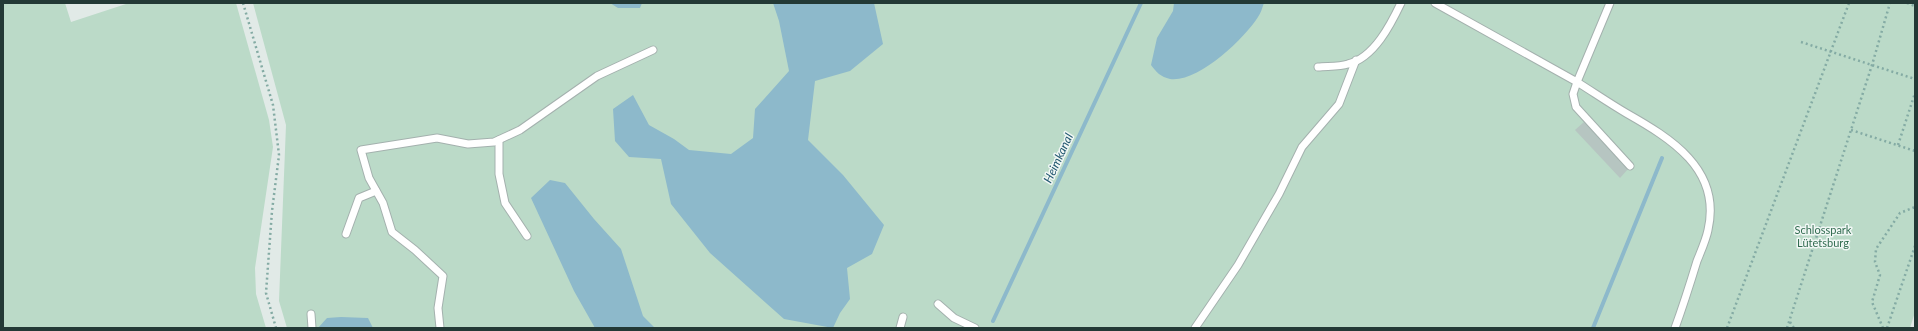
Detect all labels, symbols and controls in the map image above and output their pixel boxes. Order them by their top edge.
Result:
water label: Heimkanal [1040,131,1076,185]
park label: Schlosspark Lütetsburg [1795,223,1852,249]

